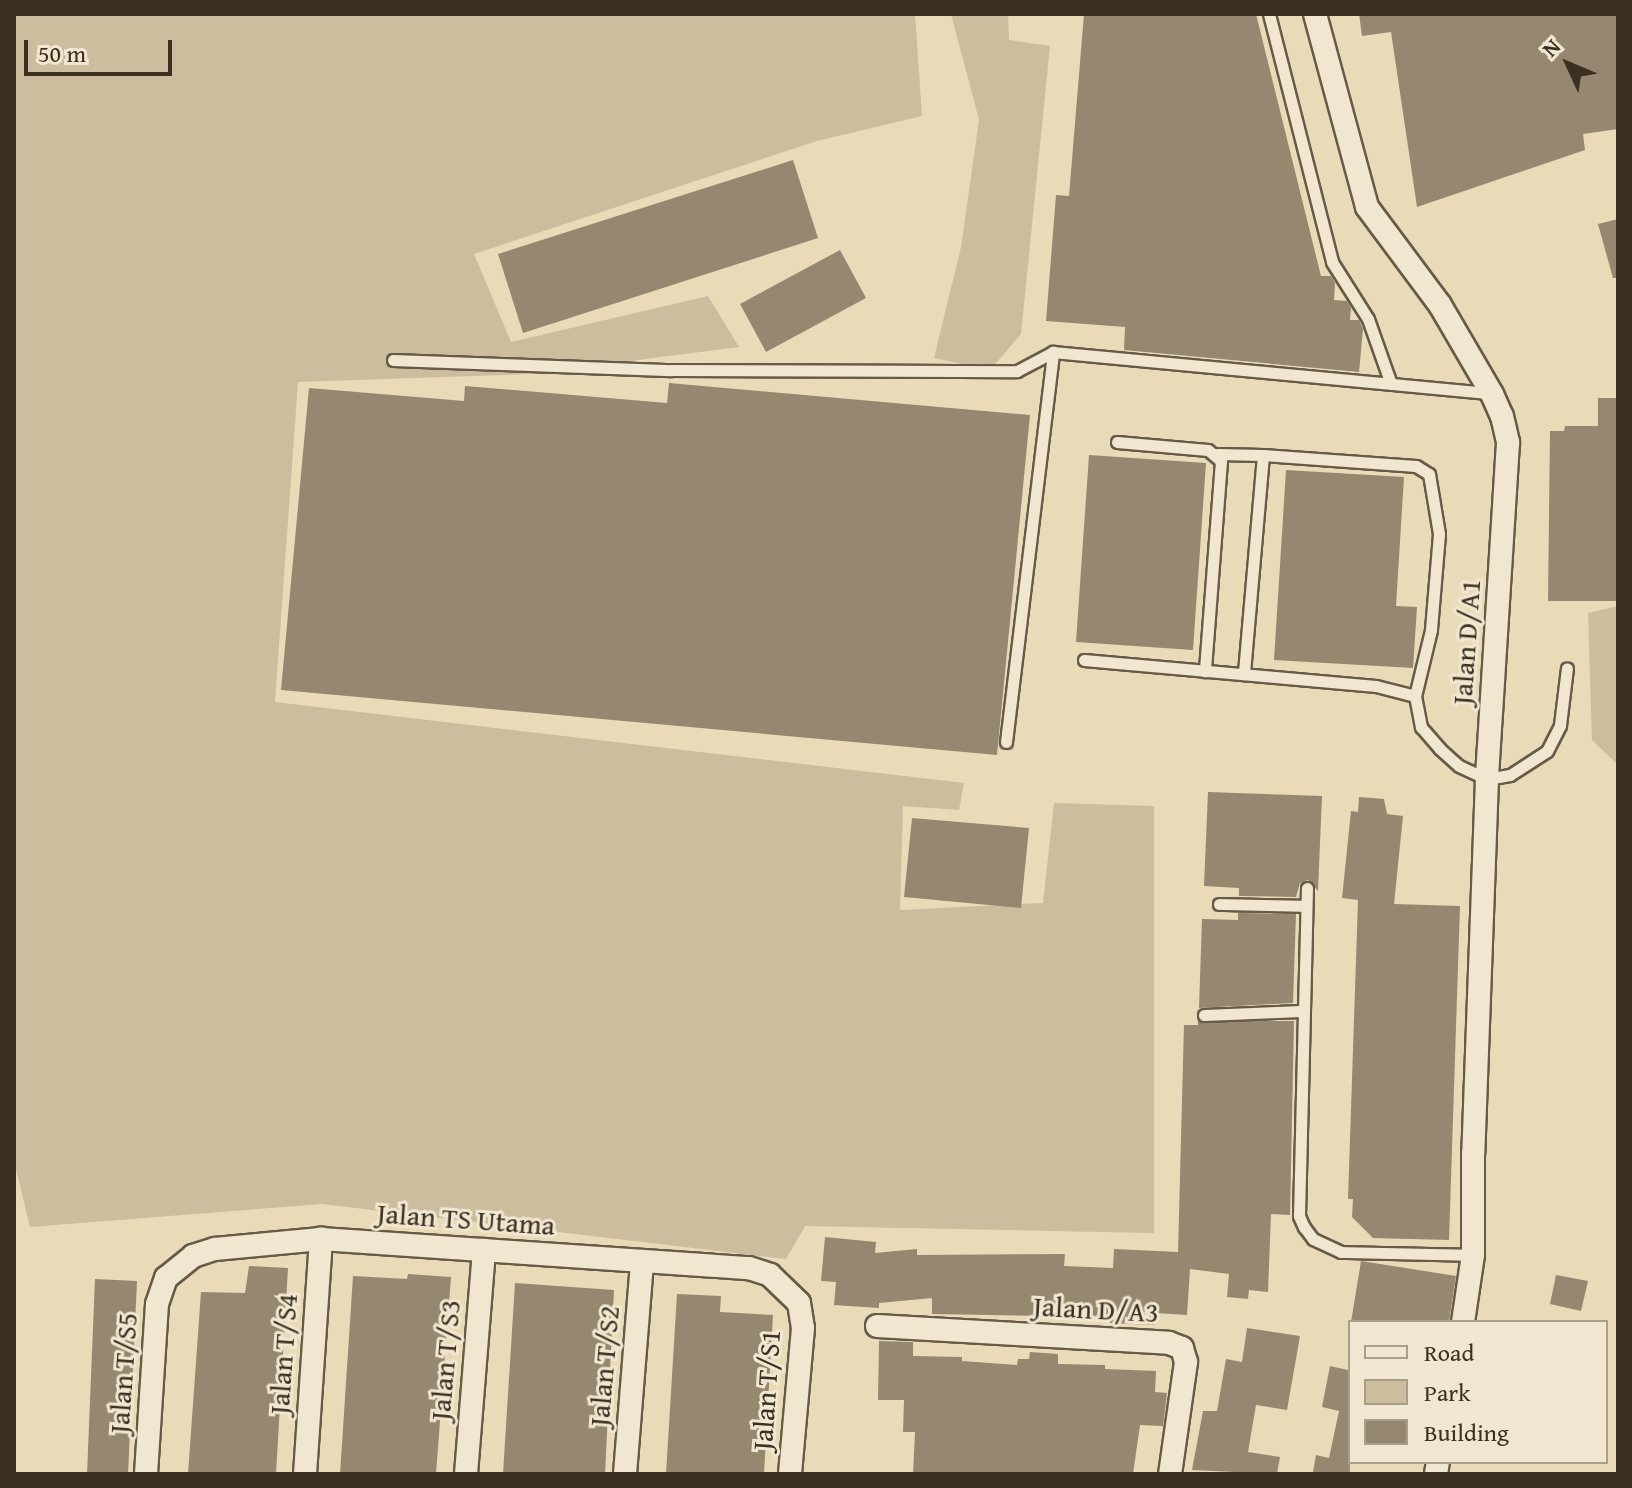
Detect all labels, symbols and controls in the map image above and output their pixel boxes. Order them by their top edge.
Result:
scale bar [28,24,176,74]
north arrow [1528,24,1608,104]
text: N [1534,31,1567,64]
text: 50 m [38,36,86,71]
street label: Jalan D/A1 [1445,578,1487,706]
street label: Jalan TS Utama [376,1196,556,1242]
street label: Jalan D/A3 [1032,1289,1160,1329]
street label: Jalan T/S4 [262,1292,304,1416]
street label: Jalan T/S3 [423,1298,467,1422]
street label: Jalan T/S2 [582,1304,626,1428]
street label: Jalan T/S5 [102,1311,144,1435]
legend [1348,1320,1608,1464]
street label: Jalan T/S1 [745,1328,787,1452]
text: Road [1424,1335,1474,1370]
text: Park [1424,1375,1470,1410]
text: Building [1424,1415,1509,1450]

